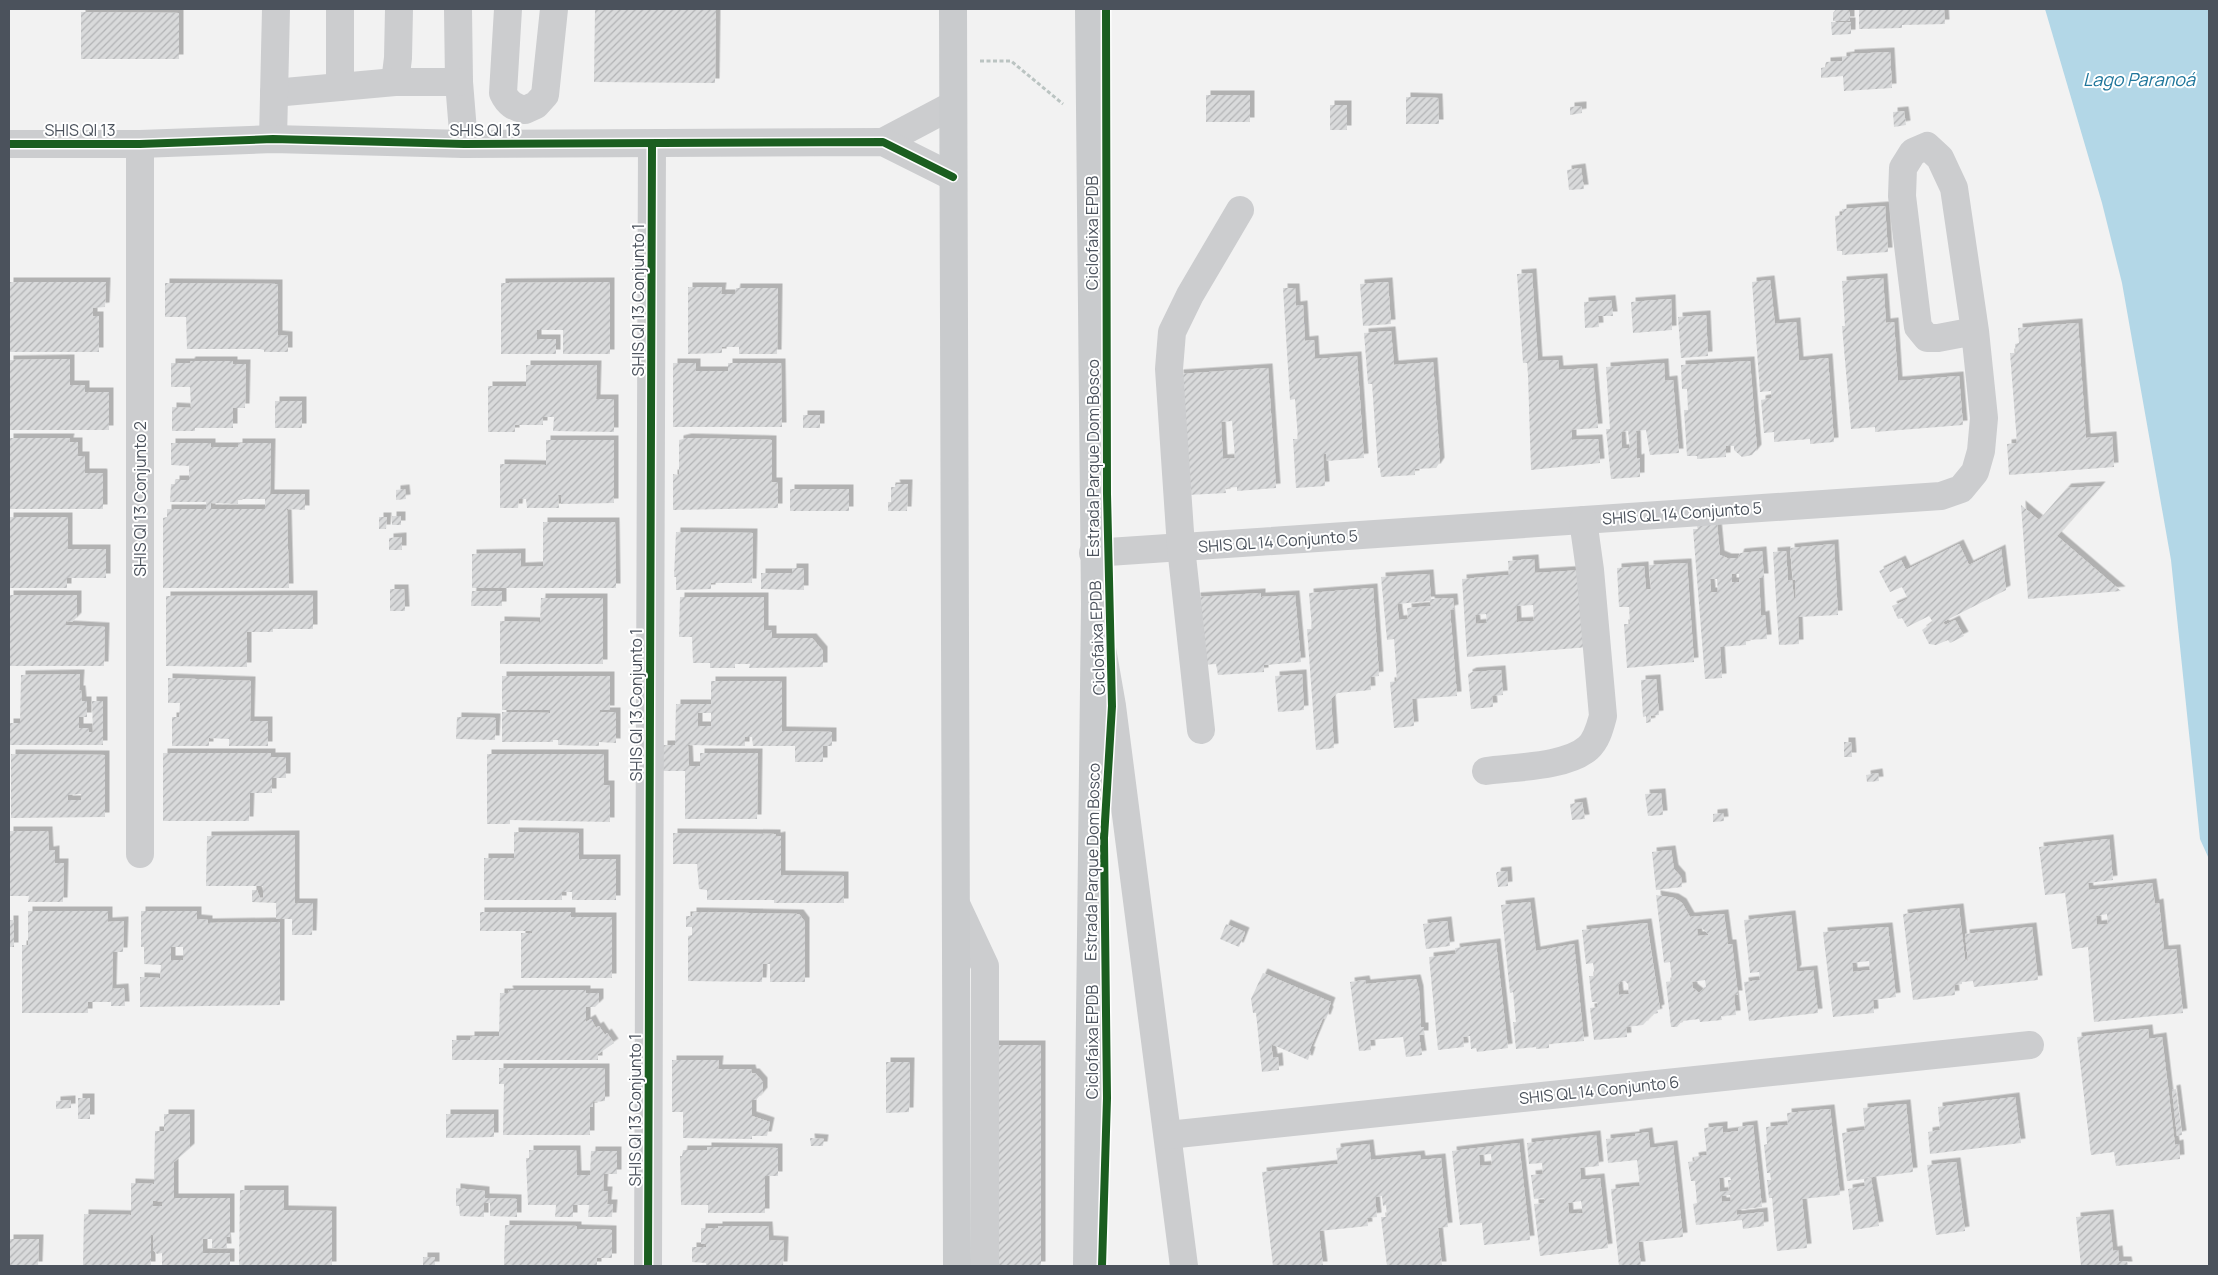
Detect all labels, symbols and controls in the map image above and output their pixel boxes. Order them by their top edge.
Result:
water label: Lago Paranoá [2083,67,2196,91]
street label: SHIS QI 13 [44,119,116,141]
street label: SHIS QI 13 [449,119,521,141]
street label: Ciclofaixa EPDB [1081,176,1103,290]
street label: SHIS QI 13 Conjunto 1 [627,224,649,376]
street label: Estrada Parque Dom Bosco [1082,359,1104,557]
street label: SHIS QI 13 Conjunto 2 [129,421,151,577]
street label: SHIS QL 14 Conjunto 5 [1601,496,1763,530]
street label: SHIS QL 14 Conjunto 5 [1197,524,1359,558]
street label: Ciclofaixa EPDB [1084,580,1110,696]
street label: SHIS QI 13 Conjunto 1 [625,629,647,781]
street label: Estrada Parque Dom Bosco [1079,763,1105,961]
street label: Ciclofaixa EPDB [1081,985,1103,1099]
street label: SHIS QI 13 Conjunto 1 [624,1034,646,1186]
street label: SHIS QL 14 Conjunto 6 [1518,1071,1680,1109]

